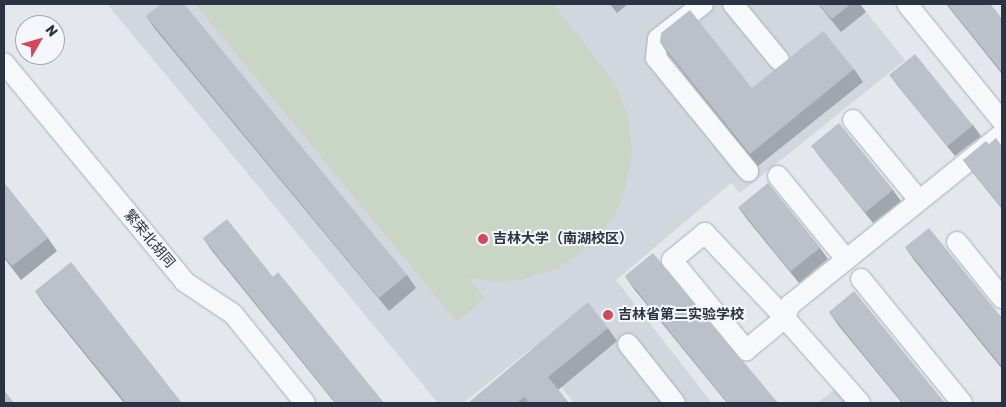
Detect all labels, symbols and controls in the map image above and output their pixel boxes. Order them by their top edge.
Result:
north arrow [15,15,65,65]
text: N [42,22,61,40]
street label: 繁荣北胡同 [120,207,178,271]
place label: 吉林大学（南湖校区） [493,231,633,247]
marker: 吉林大学（南湖校区） [477,233,489,245]
place label: 吉林省第二实验学校 [618,307,744,323]
marker: 吉林省第二实验学校 [602,309,614,321]

